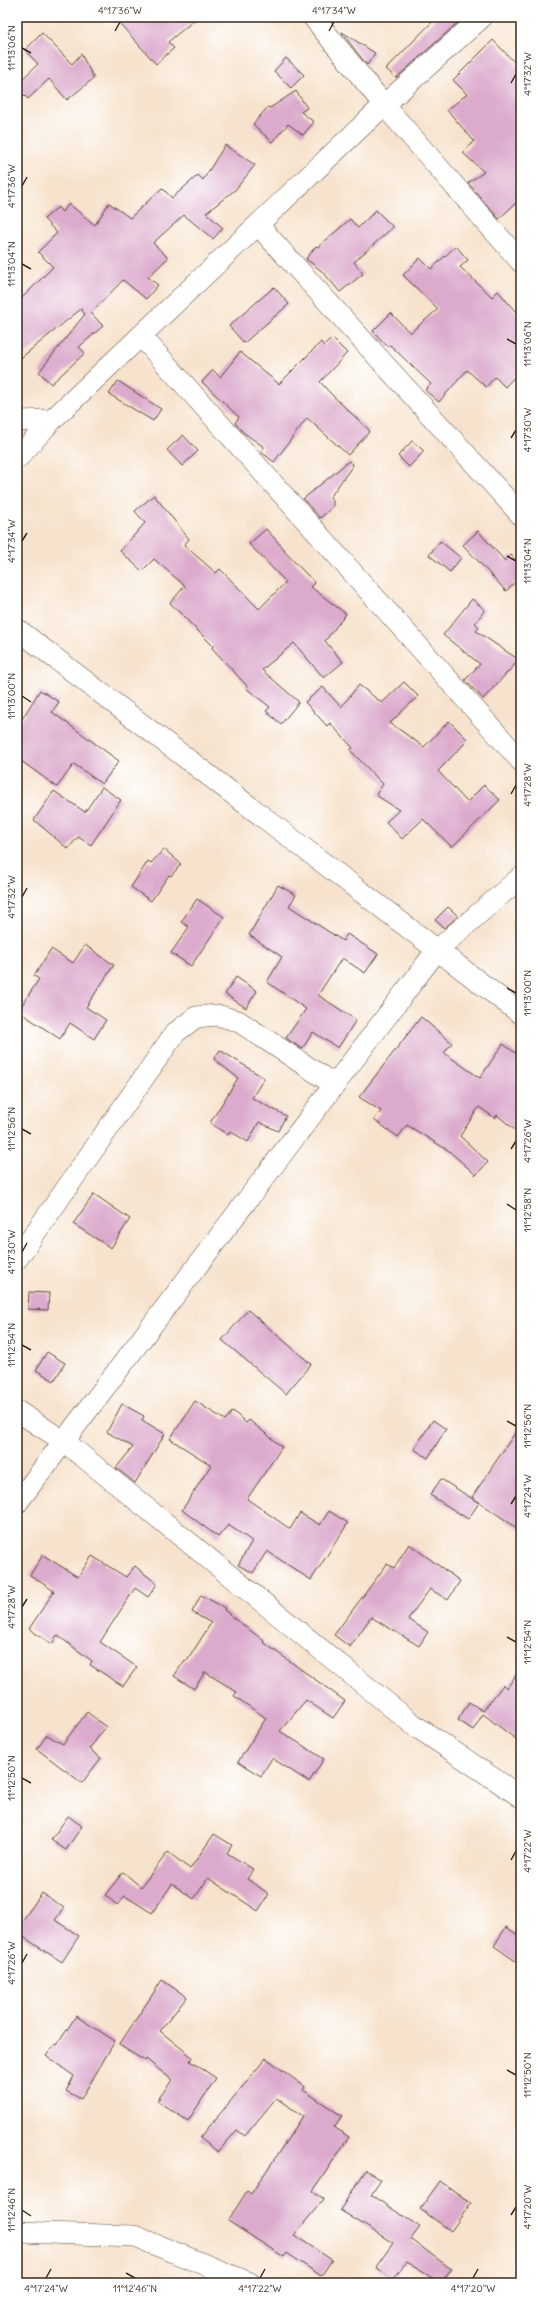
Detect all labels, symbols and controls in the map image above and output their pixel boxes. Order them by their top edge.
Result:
text: 4°17'36"W [98,4,142,17]
text: 4°17'34"W [312,4,356,17]
text: 11°13'06"N [5,25,18,71]
text: 4°17'32"W [521,52,534,96]
text: 4°17'36"W [5,164,18,208]
text: 11°13'04"N [5,241,18,287]
text: 11°13'06"N [521,321,534,367]
text: 4°17'30"W [521,408,534,452]
text: 4°17'34"W [5,519,18,563]
text: 11°13'04"N [521,538,534,584]
text: 11°13'00"N [5,673,18,719]
text: 4°17'28"W [521,763,534,807]
text: 4°17'32"W [5,875,18,919]
text: 11°13'00"N [521,970,534,1016]
text: 11°12'56"N [5,1107,18,1151]
text: 4°17'26"W [521,1119,534,1163]
text: 11°12'58"N [521,1188,534,1232]
text: 4°17'30"W [5,1230,18,1274]
text: 11°12'54"N [5,1323,18,1367]
text: 11°12'56"N [521,1404,534,1448]
text: 4°17'24"W [521,1474,534,1518]
text: 4°17'28"W [5,1585,18,1629]
text: 11°12'54"N [521,1620,534,1664]
text: 11°12'50"N [5,1755,18,1801]
text: 4°17'22"W [521,1829,534,1873]
text: 4°17'26"W [5,1941,18,1985]
text: 11°12'50"N [521,2052,534,2098]
text: 4°17'20"W [521,2185,534,2229]
text: 11°12'46"N [5,2188,18,2232]
text: 4°17'24"W [24,2282,68,2295]
text: 11°12'46"N [113,2282,157,2295]
text: 4°17'22"W [238,2282,282,2295]
text: 4°17'20"W [451,2282,495,2295]

